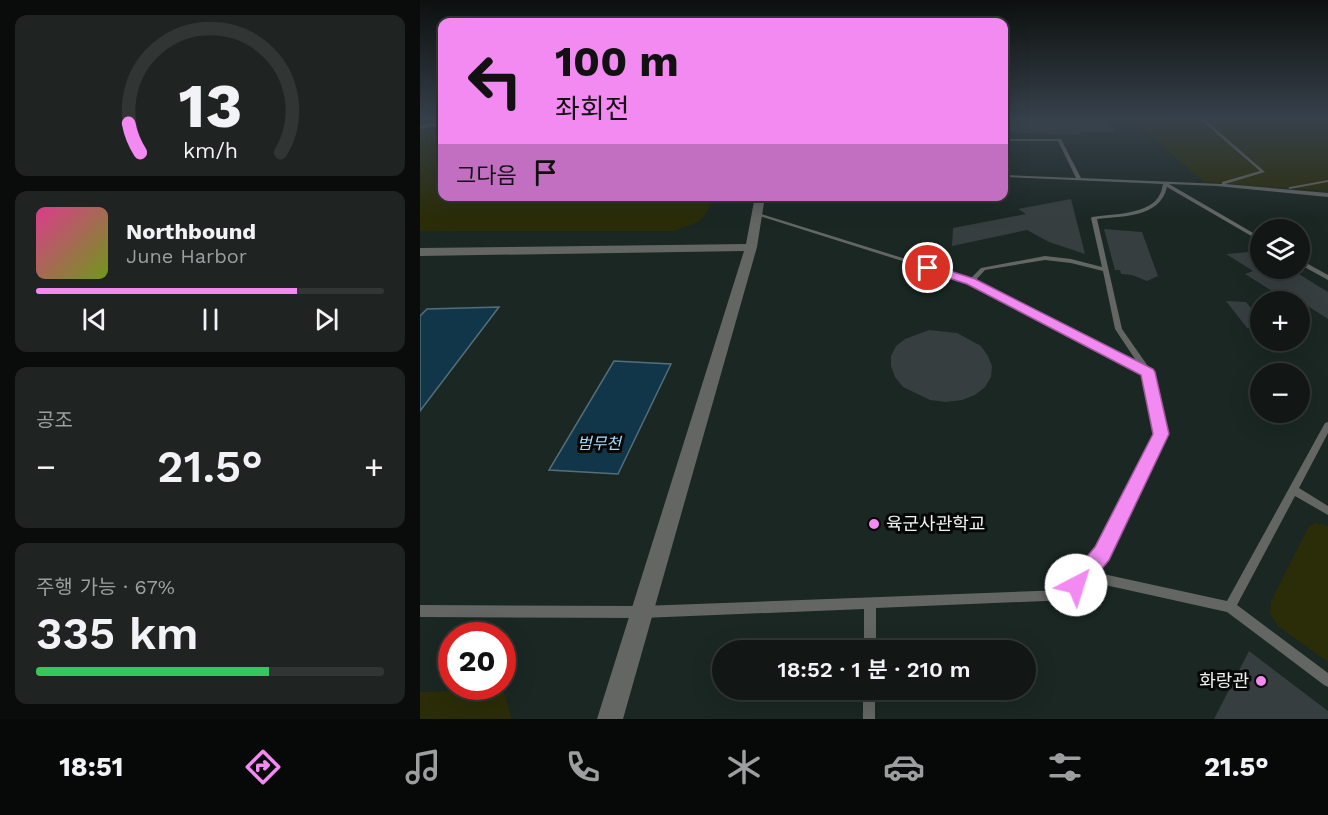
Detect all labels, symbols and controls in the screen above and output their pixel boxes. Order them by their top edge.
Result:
text: 100 m [555,37,679,86]
icon: left [456,42,534,120]
text: 13 [178,69,242,142]
text: 좌회전 [555,93,630,125]
text: km/h [182,138,238,163]
icon: arrive [529,156,562,189]
text: 그다음 [456,163,517,188]
text: Northbound [126,219,256,244]
map controls [1250,219,1310,423]
button: layers [1250,219,1310,279]
pin [902,242,953,293]
text: June Harbor [126,244,247,268]
icon: arrive [911,251,944,284]
button: + [1250,291,1310,351]
icon: previous [78,303,111,336]
icon: pause [194,303,227,336]
icon: next [310,303,343,336]
button: − [1250,363,1310,423]
text: 공조 [36,408,73,432]
water label: 범무천 [577,434,623,453]
text: 21.5° [157,440,263,493]
text: − [36,447,56,486]
text: + [364,447,384,486]
place label: 육군사관학교 [886,513,985,534]
marker: 육군사관학교 [867,517,881,531]
position arrow [1044,553,1108,617]
text: 주행 가능 · 67% [36,575,175,599]
text: 335 km [36,607,199,660]
speed limit sign: 20 [438,622,516,700]
text: 18:52 · 1 분 · 210 m [778,657,970,682]
place label: 화랑관 [1199,670,1249,691]
marker: 화랑관 [1254,674,1268,688]
icon: directions [242,746,284,788]
icon: music [402,746,444,788]
icon: phone [562,746,604,788]
icon: climate [723,746,765,788]
icon: car [883,746,925,788]
icon: filters [1044,746,1086,788]
text: 18:51 [59,751,123,783]
text: 21.5° [1204,751,1269,783]

